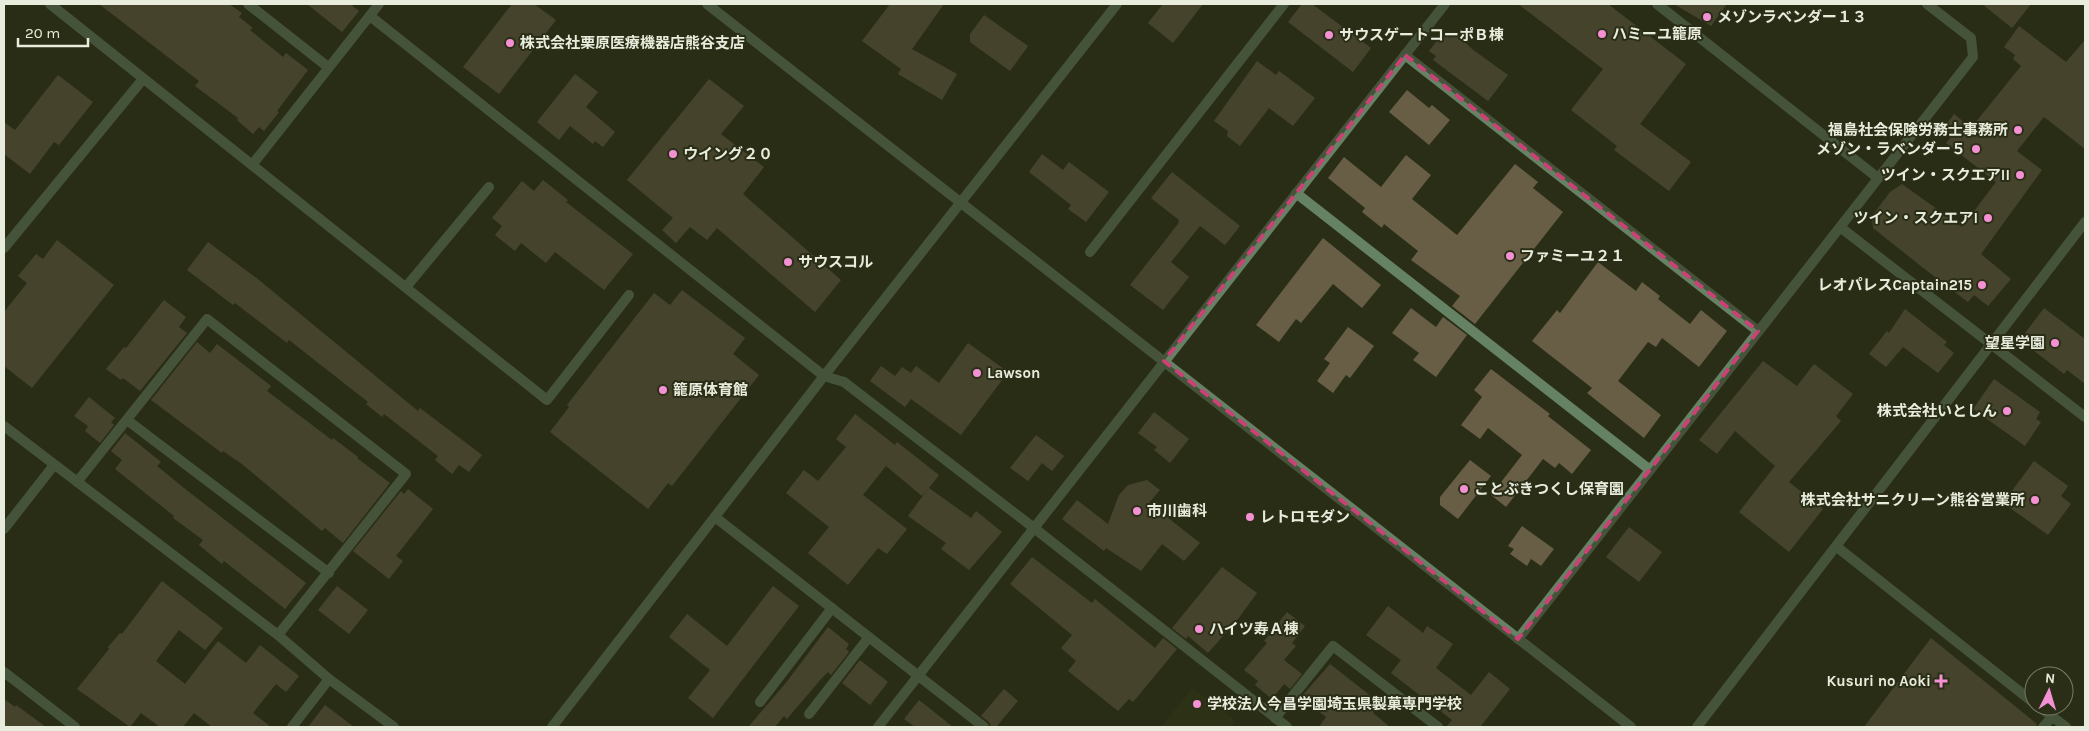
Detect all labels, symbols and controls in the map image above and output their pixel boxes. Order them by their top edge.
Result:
place label: メゾンラベンダー１３ [1717,8,1867,26]
marker: メゾンラベンダー１３ [1701,11,1713,23]
scale bar [18,15,88,47]
text: 20 m [25,24,60,42]
place label: ハミーユ籠原 [1612,25,1702,43]
place label: サウスゲートコーポＢ棟 [1339,26,1504,44]
marker: ハミーユ籠原 [1596,28,1608,40]
marker: サウスゲートコーポＢ棟 [1323,29,1335,41]
place label: 株式会社栗原医療機器店熊谷支店 [520,34,745,52]
marker: 株式会社栗原医療機器店熊谷支店 [504,37,516,49]
place label: 福島社会保険労務士事務所 [1827,121,2008,139]
marker: 福島社会保険労務士事務所 [2012,124,2024,136]
place label: メゾン・ラベンダー５ [1816,140,1966,158]
marker: メゾン・ラベンダー５ [1970,143,1982,155]
place label: ウイング２０ [683,145,773,163]
marker: ウイング２０ [667,148,679,160]
place label: ツイン・スクエアII [1881,166,2010,184]
marker: ツイン・スクエアII [2014,169,2026,181]
place label: ツイン・スクエアI [1853,209,1978,227]
marker: ツイン・スクエアI [1982,212,1994,224]
place label: ファミーユ２１ [1520,247,1625,265]
marker: ファミーユ２１ [1504,250,1516,262]
place label: サウスコル [798,253,873,271]
marker: サウスコル [782,256,794,268]
place label: レオパレスCaptain215 [1817,276,1972,294]
marker: レオパレスCaptain215 [1976,279,1988,291]
place label: 望星学園 [1985,334,2045,352]
marker: 望星学園 [2049,337,2061,349]
place label: Lawson [987,364,1040,382]
marker: Lawson [971,367,983,379]
place label: 籠原体育館 [673,381,748,399]
marker: 籠原体育館 [657,384,669,396]
place label: 株式会社いとしん [1877,402,1997,420]
marker: 株式会社いとしん [2001,405,2013,417]
place label: ことぶきつくし保育園 [1474,480,1624,498]
marker: ことぶきつくし保育園 [1458,483,1470,495]
place label: 株式会社サニクリーン熊谷営業所 [1801,491,2025,509]
marker: 株式会社サニクリーン熊谷営業所 [2029,494,2041,506]
place label: 市川歯科 [1147,502,1207,520]
marker: 市川歯科 [1131,505,1143,517]
place label: レトロモダン [1260,508,1350,526]
marker: レトロモダン [1244,511,1256,523]
place label: ハイツ寿Ａ棟 [1209,620,1299,638]
marker: ハイツ寿Ａ棟 [1193,623,1205,635]
north arrow [2024,666,2074,716]
text: N [2044,670,2056,687]
place label: Kusuri no Aoki [1827,672,1931,690]
marker: Kusuri no Aoki [1935,675,1947,687]
place label: 学校法人今昌学園埼玉県製菓専門学校 [1207,695,1462,713]
marker: 学校法人今昌学園埼玉県製菓専門学校 [1191,698,1203,710]

